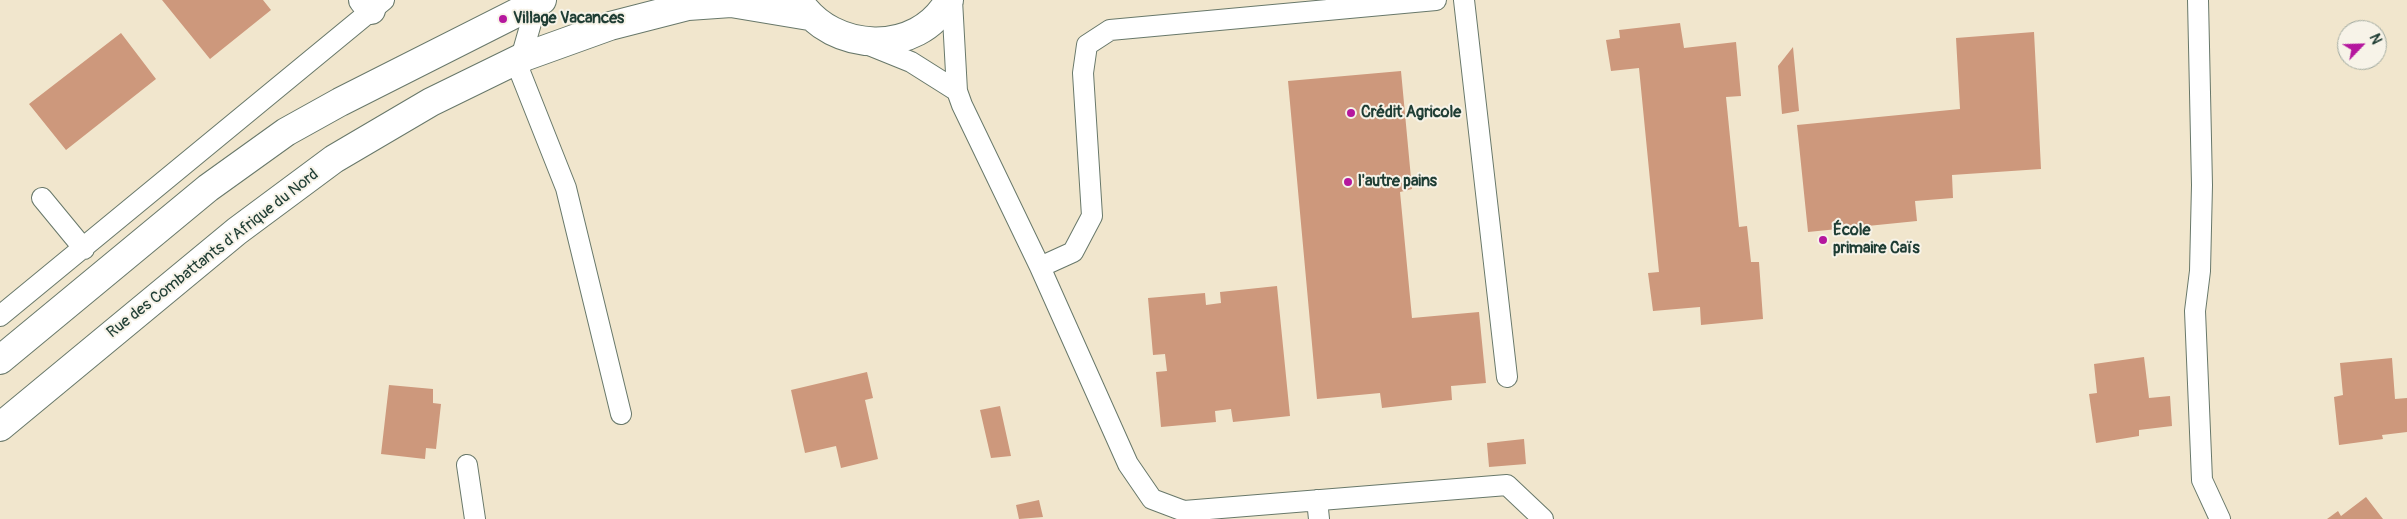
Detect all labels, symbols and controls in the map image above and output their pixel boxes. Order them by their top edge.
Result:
place label: Village Vacances [513,9,624,29]
marker: Village Vacances [497,13,509,25]
north arrow [2337,20,2387,70]
text: N [2366,31,2385,47]
place label: Crédit Agricole [1361,103,1461,123]
marker: Crédit Agricole [1345,107,1357,119]
street label: Rue des Combattants d'Afrique du Nord [103,165,323,343]
place label: l'autre pains [1358,172,1437,192]
marker: l'autre pains [1342,176,1354,188]
place label: École primaire Caïs [1833,221,1920,259]
marker: École primaire Caïs [1817,234,1829,246]

